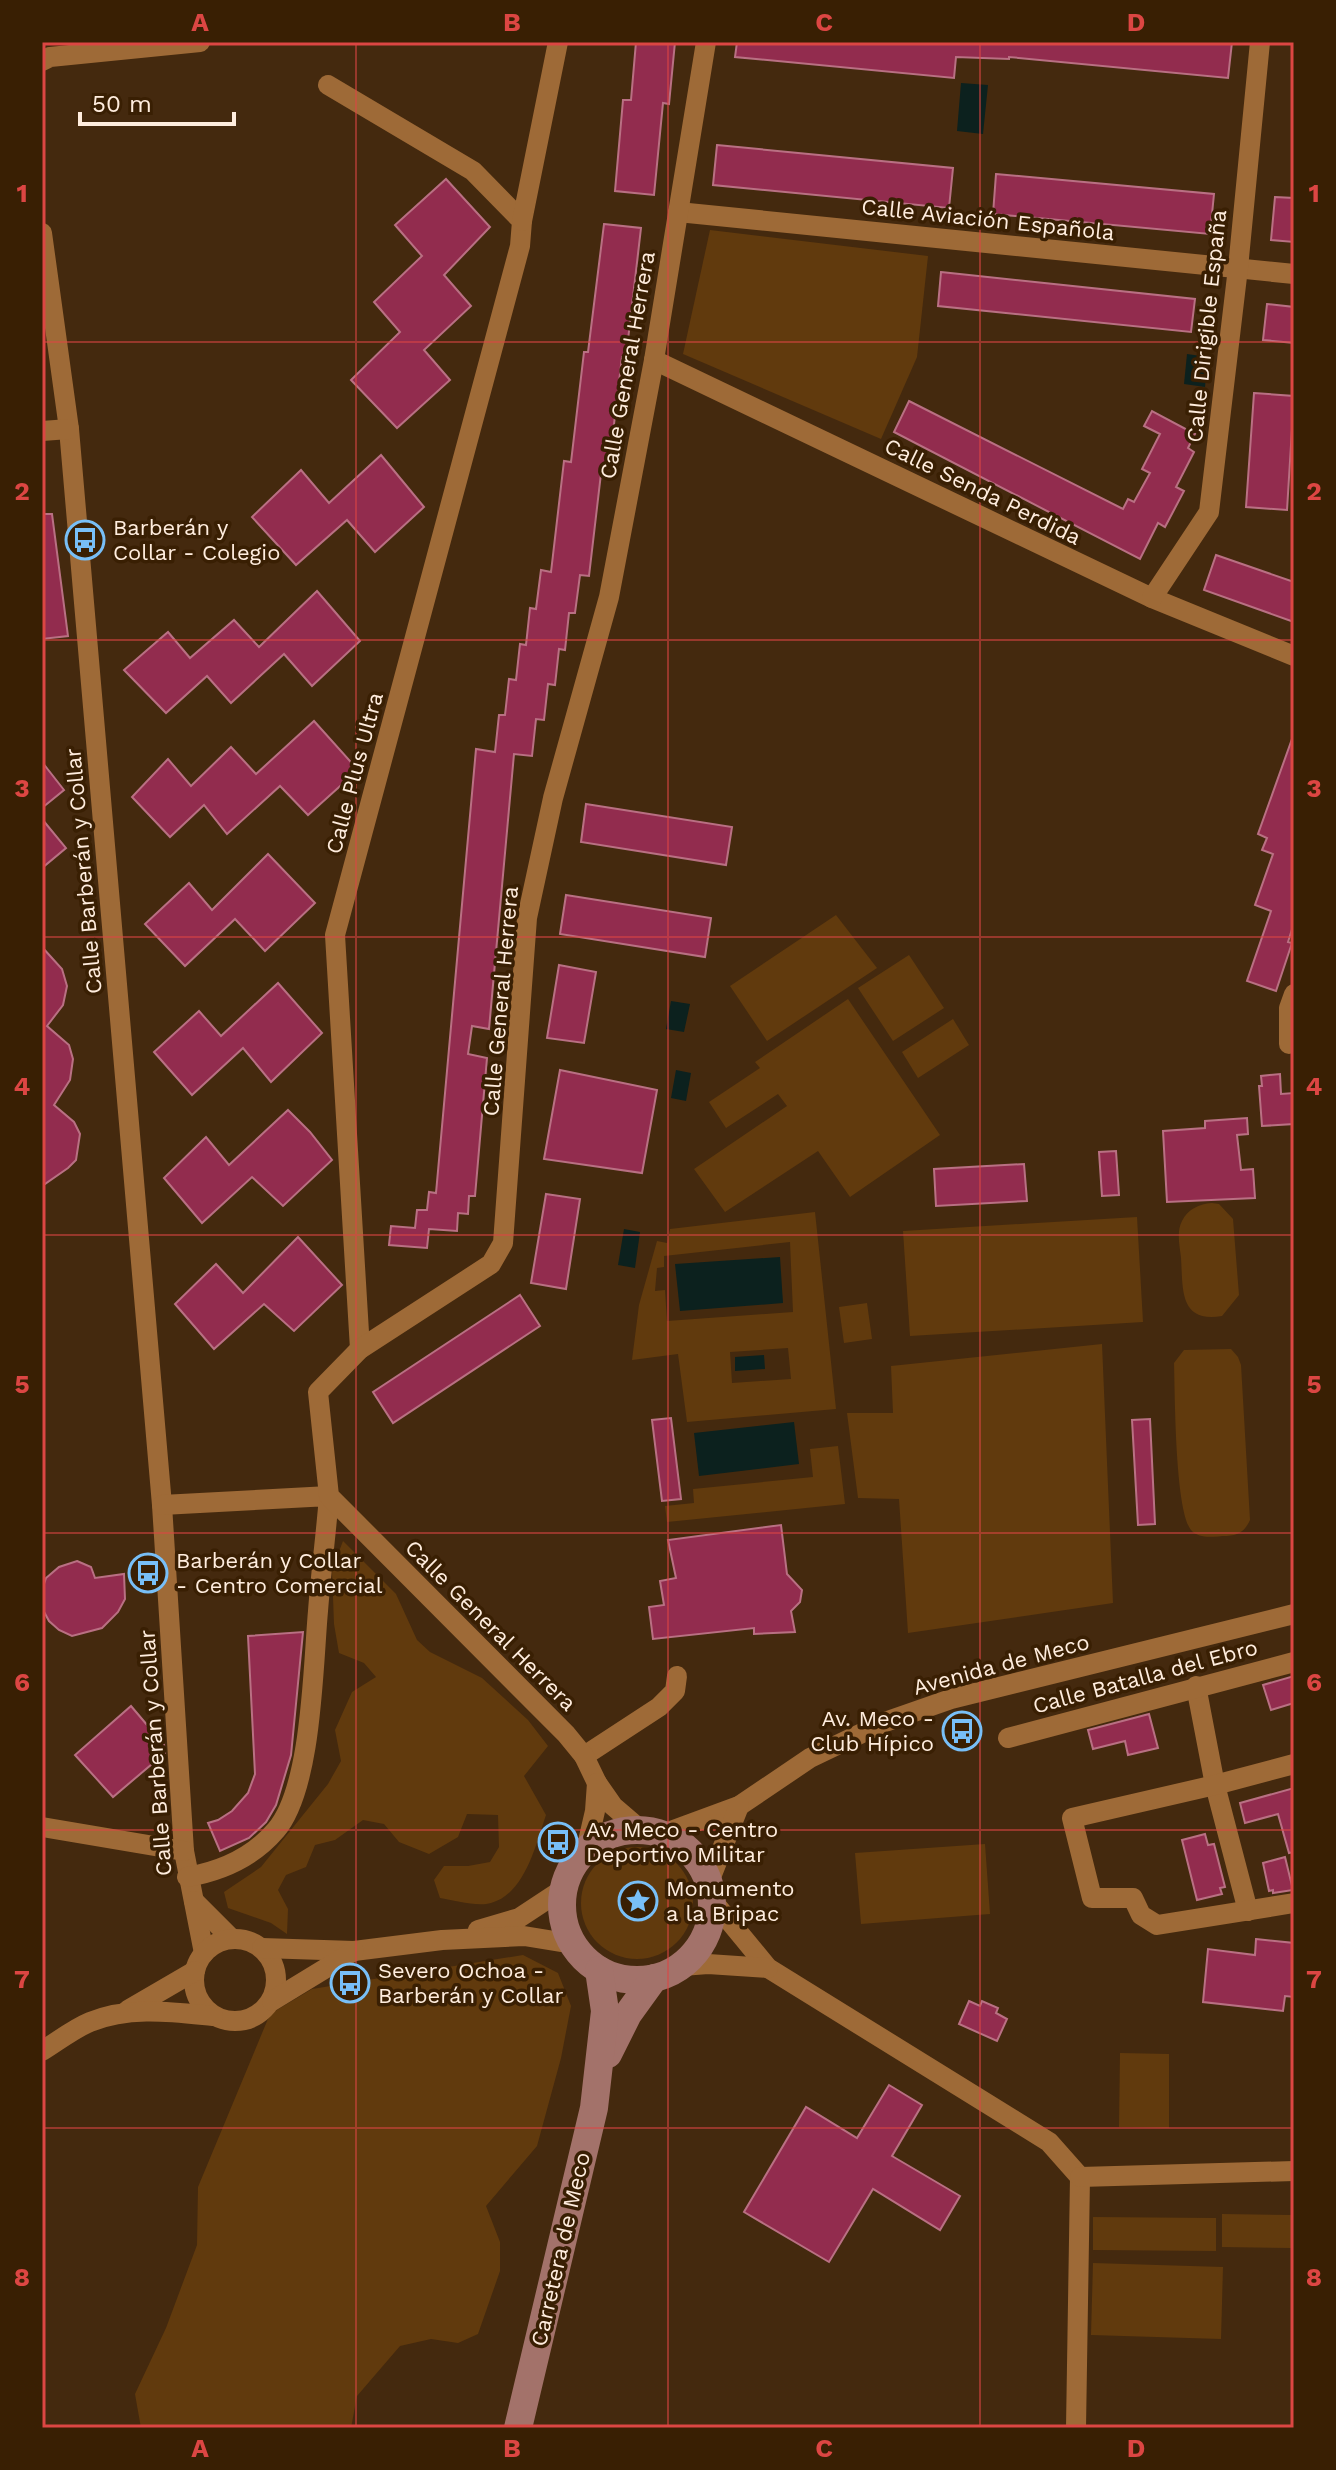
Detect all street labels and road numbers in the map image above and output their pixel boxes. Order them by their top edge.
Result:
street label: Calle Aviación Española [860,194,1116,245]
street label: Calle Dirigible España [1182,208,1231,444]
street label: Calle General Herrera [595,249,660,481]
street label: Calle Senda Perdida [881,433,1085,550]
street label: Calle Plus Ultra [321,690,388,857]
street label: Calle Barberán y Collar [60,747,107,995]
street label: Calle General Herrera [478,885,523,1117]
street label: Calle General Herrera [400,1535,581,1716]
street label: Calle Barberán y Collar [134,1629,177,1877]
street label: Avenida de Meco [910,1629,1092,1700]
street label: Calle Batalla del Ebro [1030,1634,1260,1719]
street label: Carretera de Meco [526,2150,595,2349]

